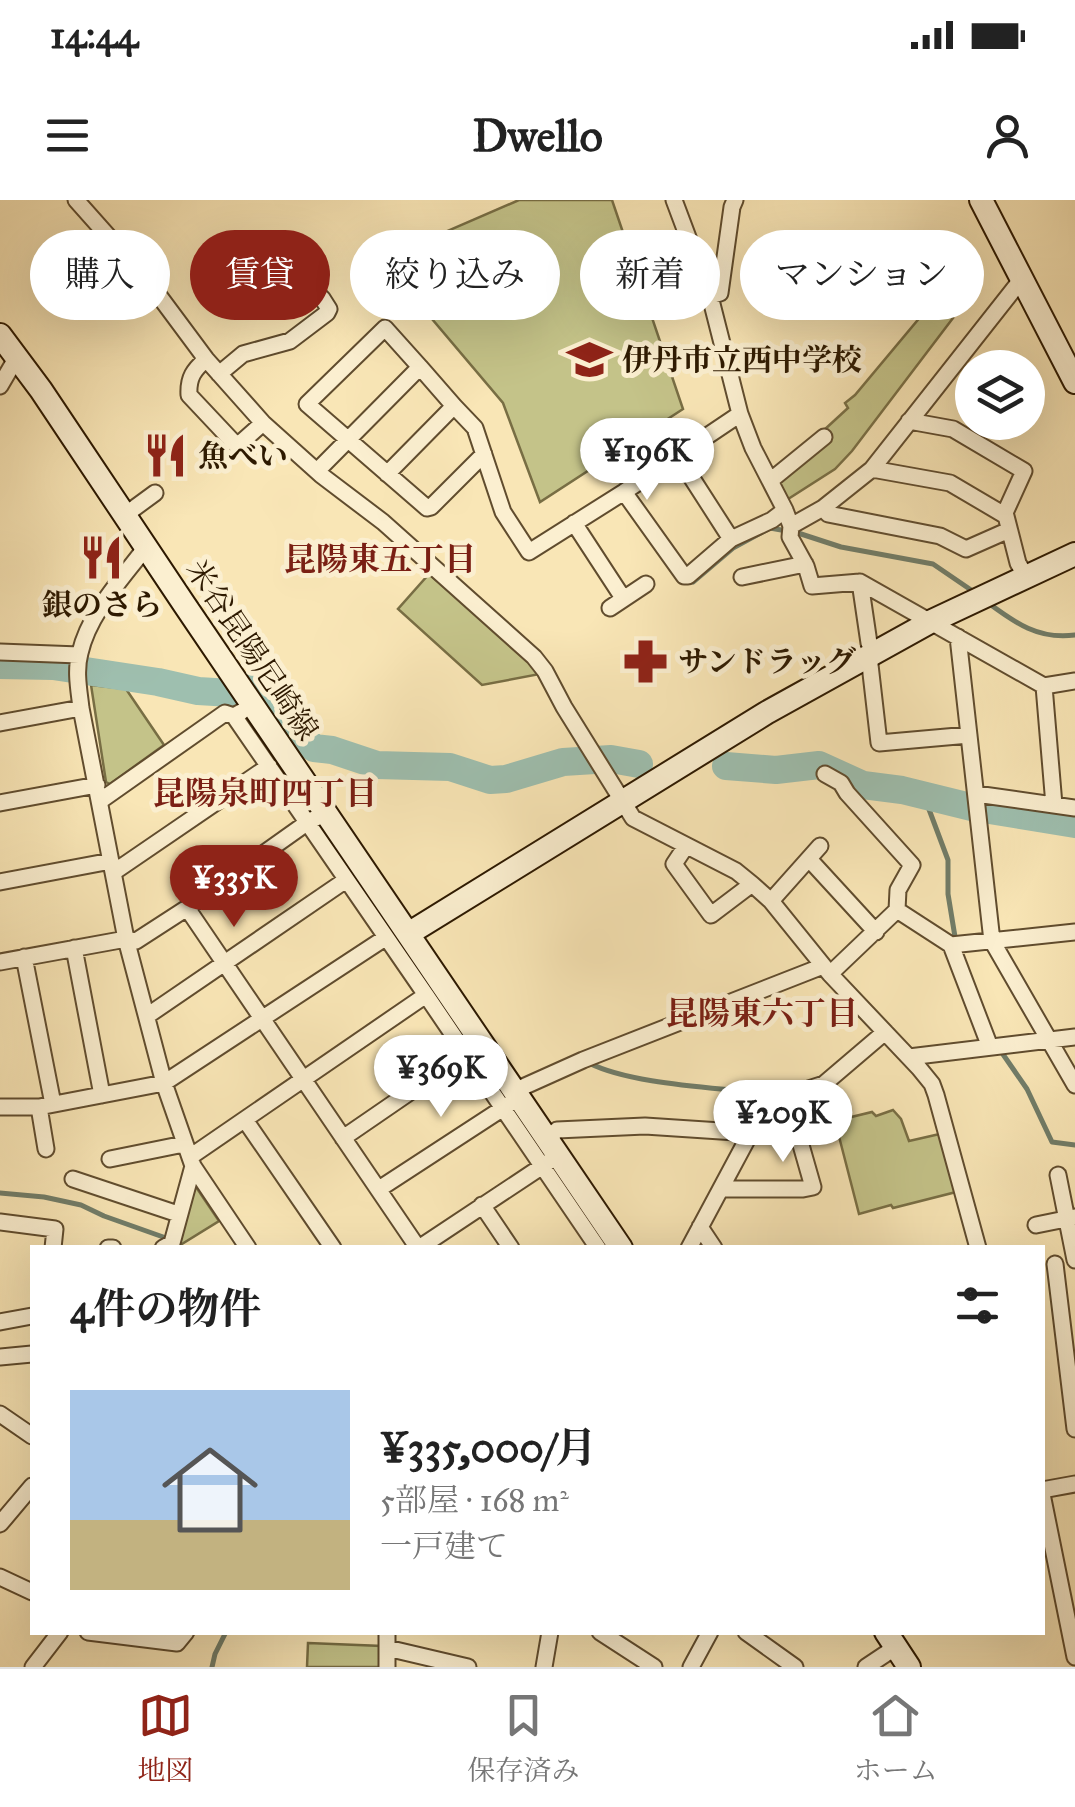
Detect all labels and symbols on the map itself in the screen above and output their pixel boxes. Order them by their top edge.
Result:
school or university icon: 伊丹市立西中学校 [565,336,613,384]
place label: 伊丹市立西中学校 [622,342,862,378]
pin: ¥196K [577,418,717,503]
restaurant icon: 魚べい [141,432,189,480]
place label: 魚べい [198,438,288,474]
restaurant icon: 銀のさら [78,534,126,582]
district label: 昆陽東五丁目 [284,540,476,579]
street label: 米谷昆陽尼崎線 [178,553,326,747]
place label: 銀のさら [42,587,162,623]
pharmacy icon: サンドラッグ [621,638,669,686]
place label: サンドラッグ [678,644,856,680]
district label: 昆陽泉町四丁目 [153,774,377,813]
pin: ¥335K [164,845,304,930]
district label: 昆陽東六丁目 [666,994,858,1033]
pin: ¥369K [371,1035,511,1120]
pin: ¥209K [713,1080,853,1165]

